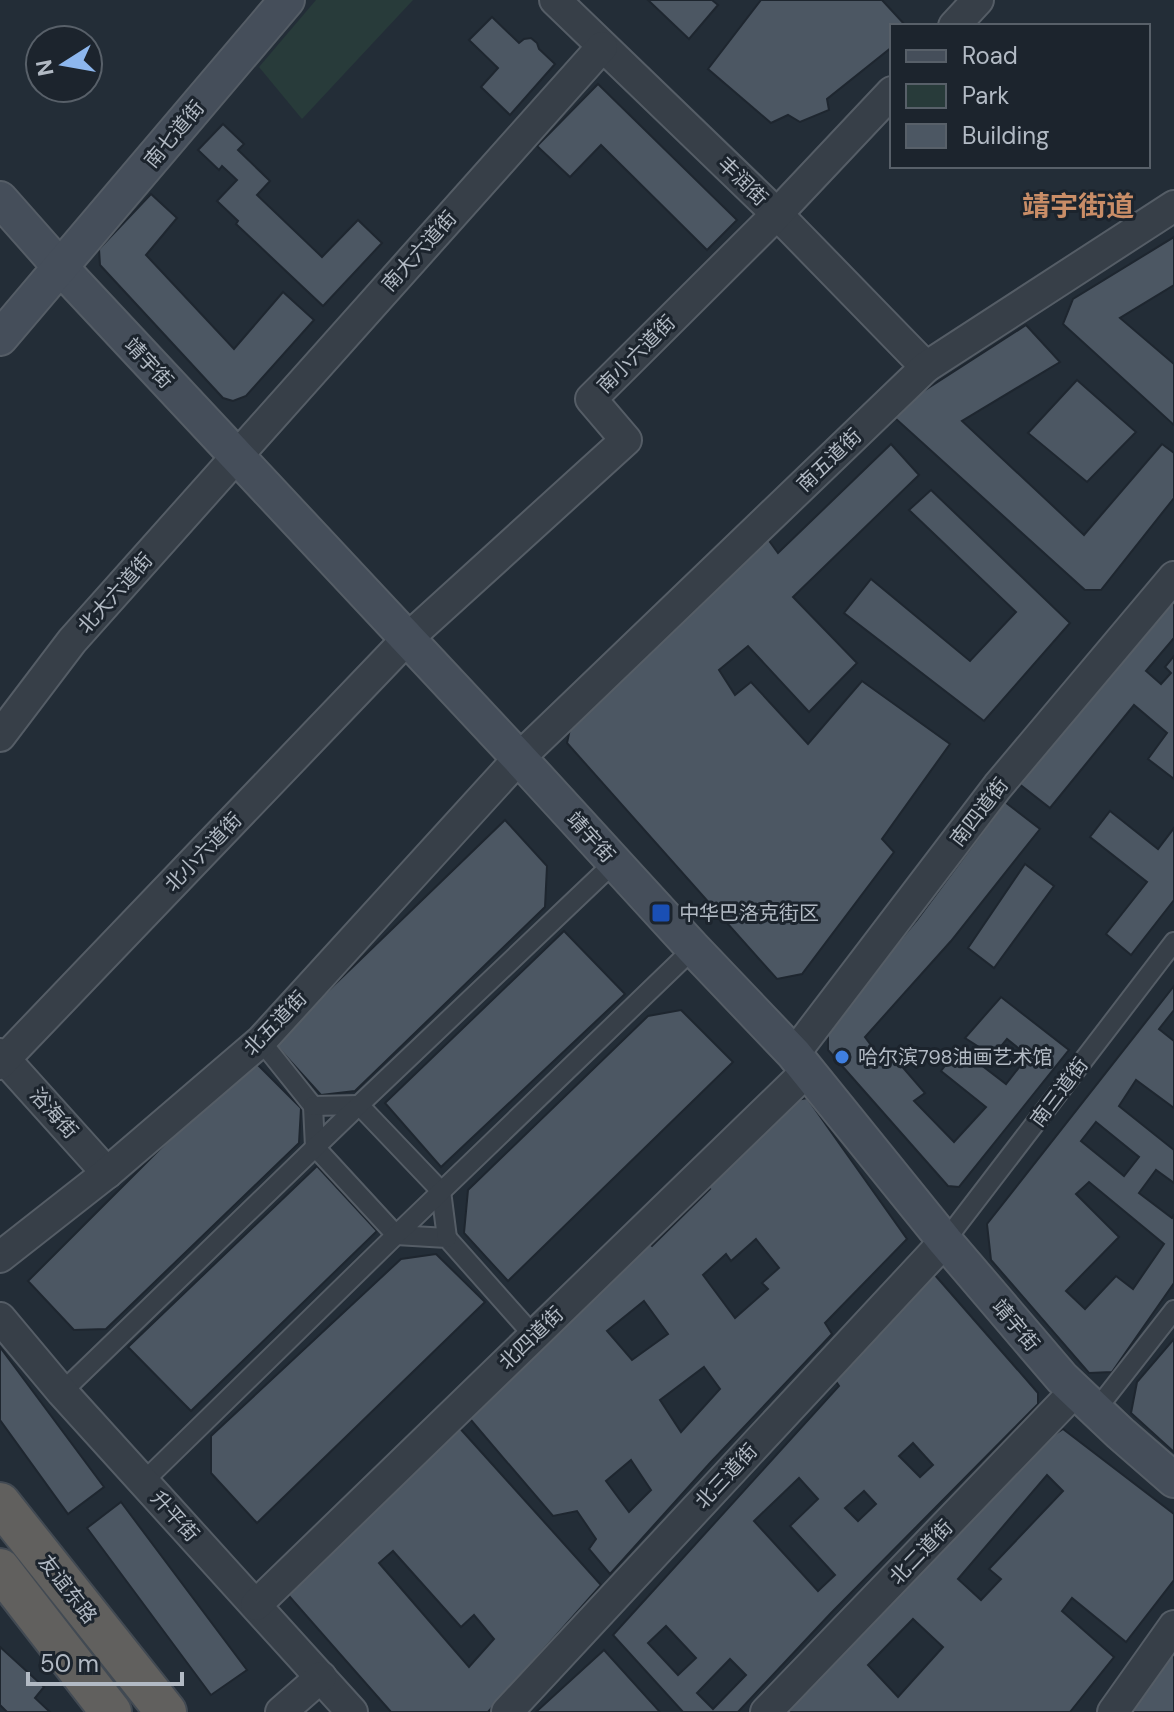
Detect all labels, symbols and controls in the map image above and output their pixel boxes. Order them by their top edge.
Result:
north arrow [24,24,104,104]
legend [890,24,1150,168]
text: Road [962,40,1018,71]
text: N [29,57,61,78]
text: Park [962,80,1009,111]
street label: 南七道街 [138,95,210,173]
text: Building [962,120,1049,151]
street label: 丰润街 [712,151,774,211]
district label: 靖宇街道 [1022,188,1134,225]
street label: 南大六道街 [376,205,462,297]
street label: 南小六道街 [591,309,681,399]
street label: 靖宇街 [119,332,179,394]
street label: 南五道街 [791,423,867,497]
street label: 北大六道街 [72,547,158,639]
street label: 南四道街 [944,772,1014,852]
street label: 靖宇街 [561,806,621,868]
street label: 北小六道街 [159,807,247,897]
place label: 中华巴洛克街区 [679,900,819,926]
marker: 中华巴洛克街区 [650,902,672,924]
street label: 北五道街 [238,985,312,1061]
place label: 哈尔滨798油画艺术馆 [858,1044,1053,1070]
marker: 哈尔滨798油画艺术馆 [833,1048,851,1066]
street label: 南三道街 [1025,1052,1093,1132]
street label: 浴海街 [24,1082,84,1144]
street label: 靖宇街 [987,1294,1045,1356]
street label: 北四道街 [493,1301,569,1375]
street label: 北三道街 [689,1438,763,1514]
street label: 升平街 [145,1485,205,1547]
street label: 北二道街 [884,1514,958,1590]
street label: 友谊东路 [33,1549,103,1629]
scale bar [28,1636,182,1686]
text: 50 m [40,1648,99,1679]

